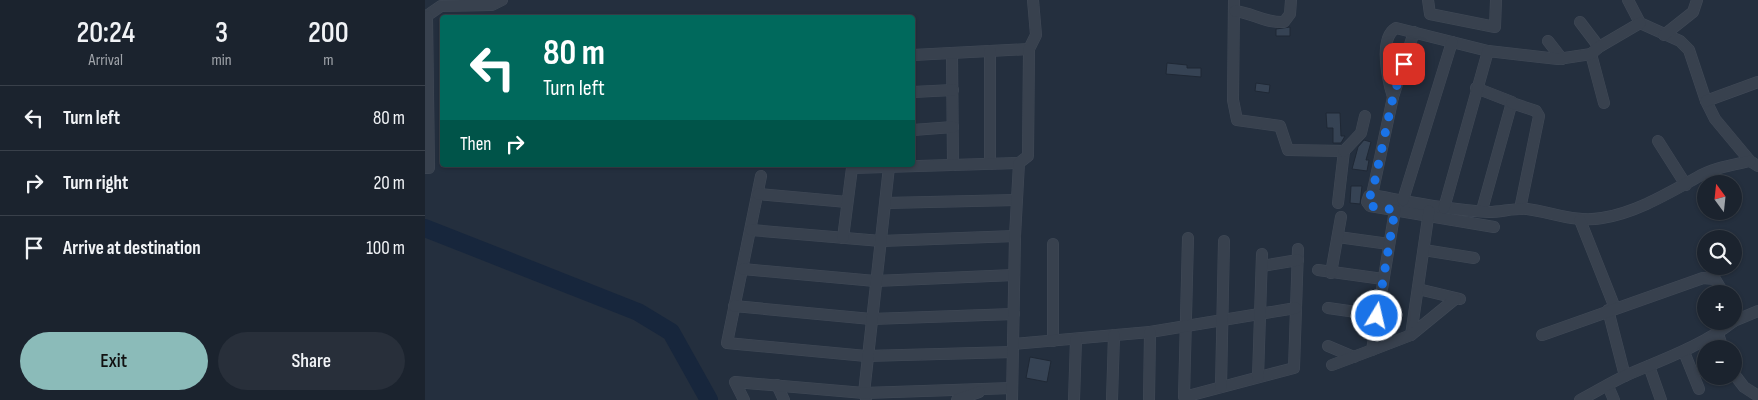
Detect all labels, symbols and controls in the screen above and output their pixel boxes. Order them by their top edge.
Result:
text: 20:24 [76,15,135,51]
text: 3 [215,15,228,51]
text: 200 [308,15,349,51]
text: 80 m [543,32,605,75]
icon: left [460,35,525,100]
pin [1383,43,1425,85]
icon: arrive [1390,50,1418,78]
text: Arrival [89,51,123,70]
text: min [211,51,232,70]
text: m [323,51,333,70]
text: Turn left [543,75,605,102]
icon: left [20,104,48,132]
text: Turn left [63,107,120,130]
text: 80 m [373,107,405,130]
icon: right [501,130,529,158]
text: Then [460,133,491,156]
icon: right [20,169,48,197]
text: Turn right [63,172,128,195]
text: 20 m [373,172,405,195]
north arrow [1697,175,1743,220]
map controls [1697,175,1742,385]
button: search [1697,230,1742,275]
icon: arrive [20,234,48,262]
text: Arrive at destination [63,237,201,260]
text: 100 m [366,237,405,260]
button: + [1697,285,1742,330]
position arrow [1350,289,1402,341]
button: Exit [20,332,208,390]
button: Share [218,332,405,390]
button: − [1697,340,1742,385]

